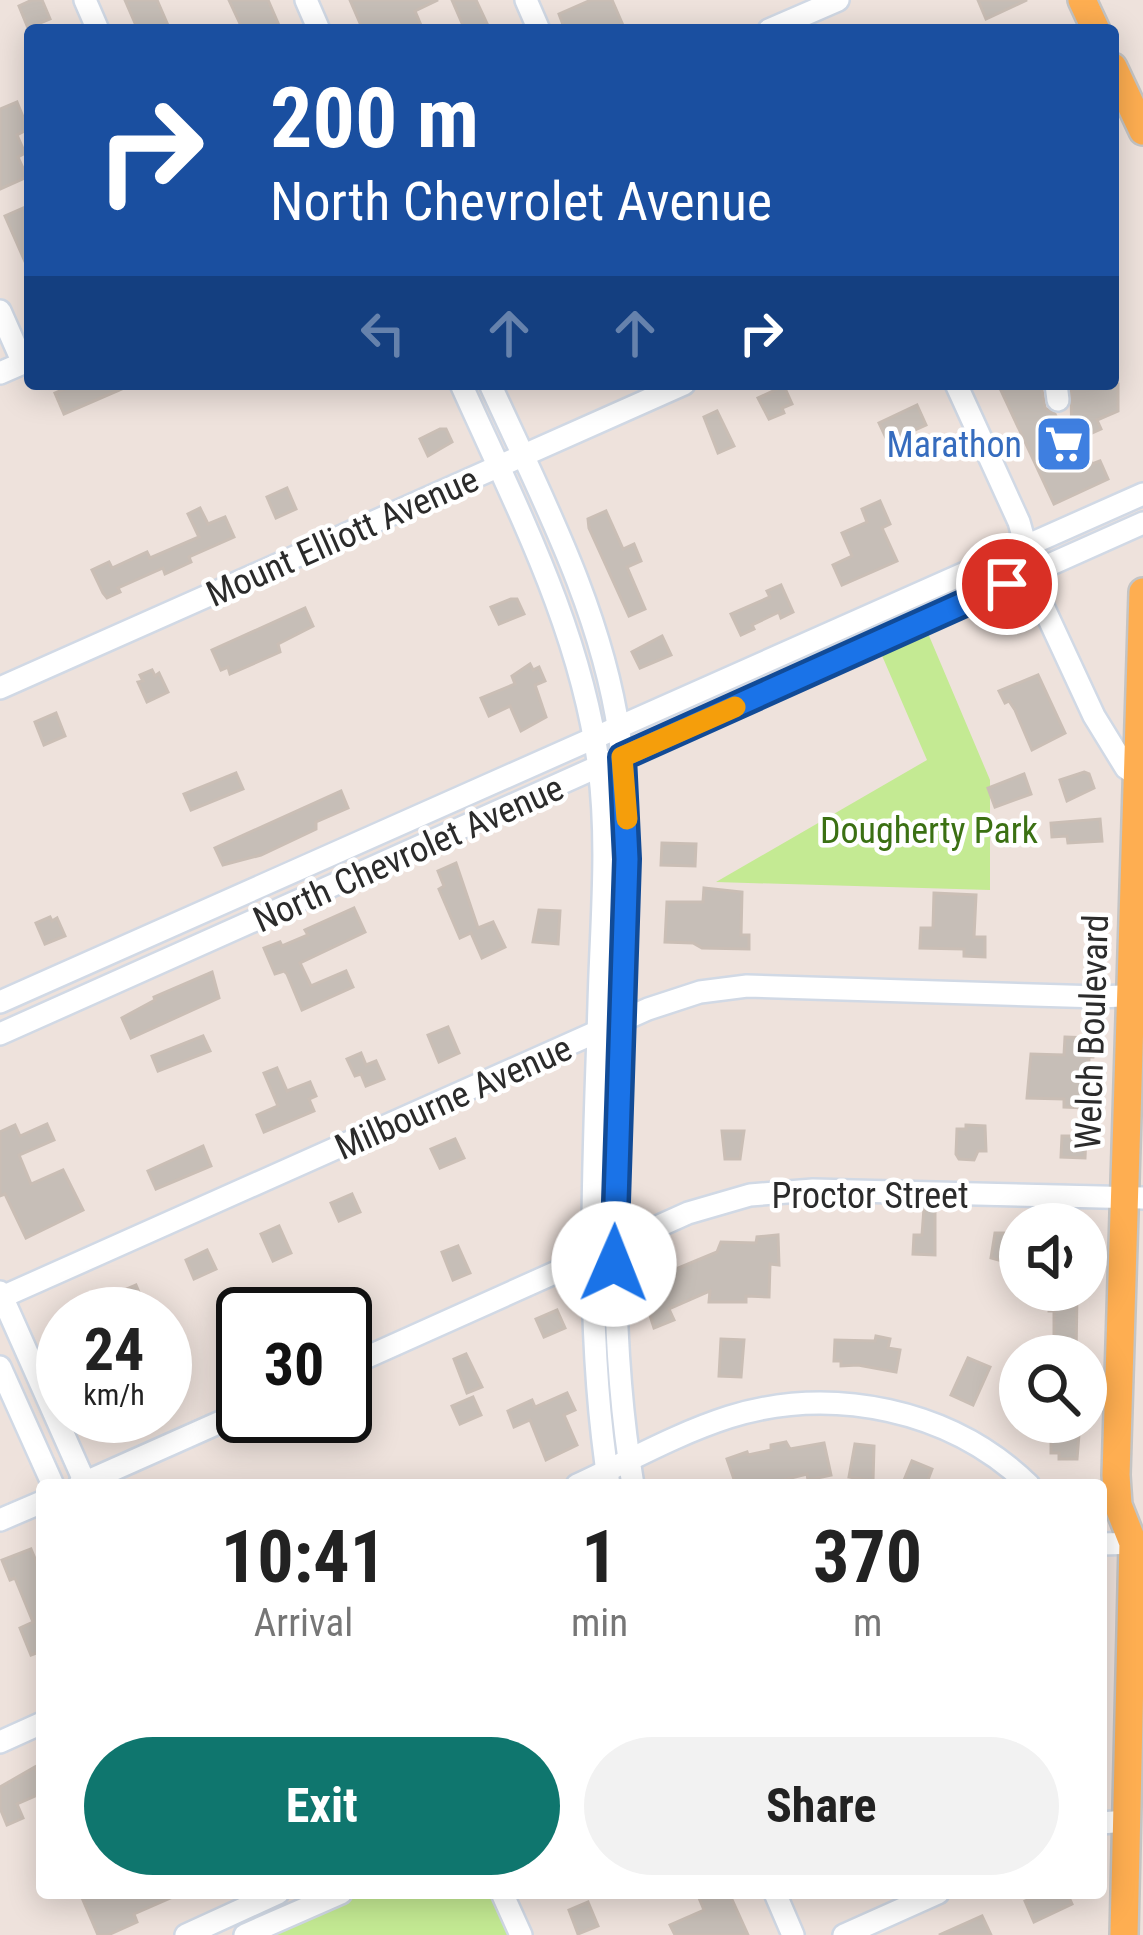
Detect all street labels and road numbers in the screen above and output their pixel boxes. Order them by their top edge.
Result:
street label: Mount Elliott Avenue [200,458,485,616]
street label: North Chevrolet Avenue [247,767,570,941]
street label: Welch Boulevard [1067,914,1117,1150]
street label: Milbourne Avenue [329,1027,578,1169]
street label: Proctor Street [771,1175,969,1217]

